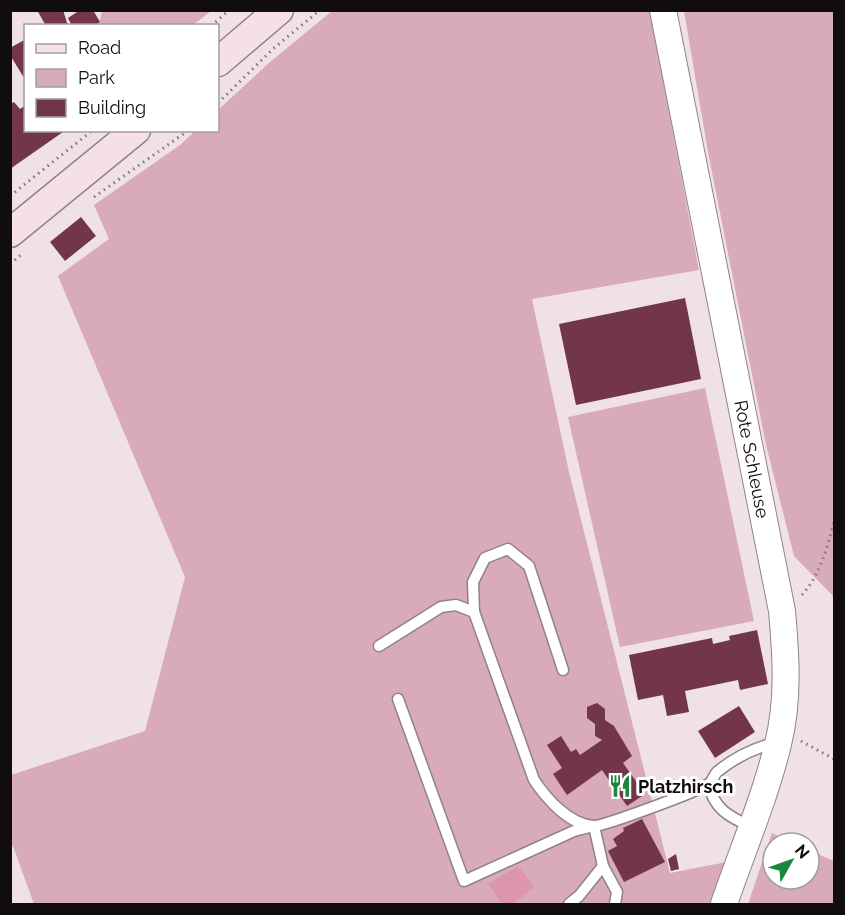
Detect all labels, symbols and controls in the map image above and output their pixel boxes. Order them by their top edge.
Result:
legend [24,24,219,132]
text: Road [78,37,121,58]
text: Park [78,67,115,88]
text: Building [78,97,146,118]
street label: Rote Schleuse [730,398,774,520]
restaurant icon: Platzhirsch [607,773,633,799]
place label: Platzhirsch [638,776,733,797]
north arrow [761,831,821,891]
text: N [791,841,813,862]

